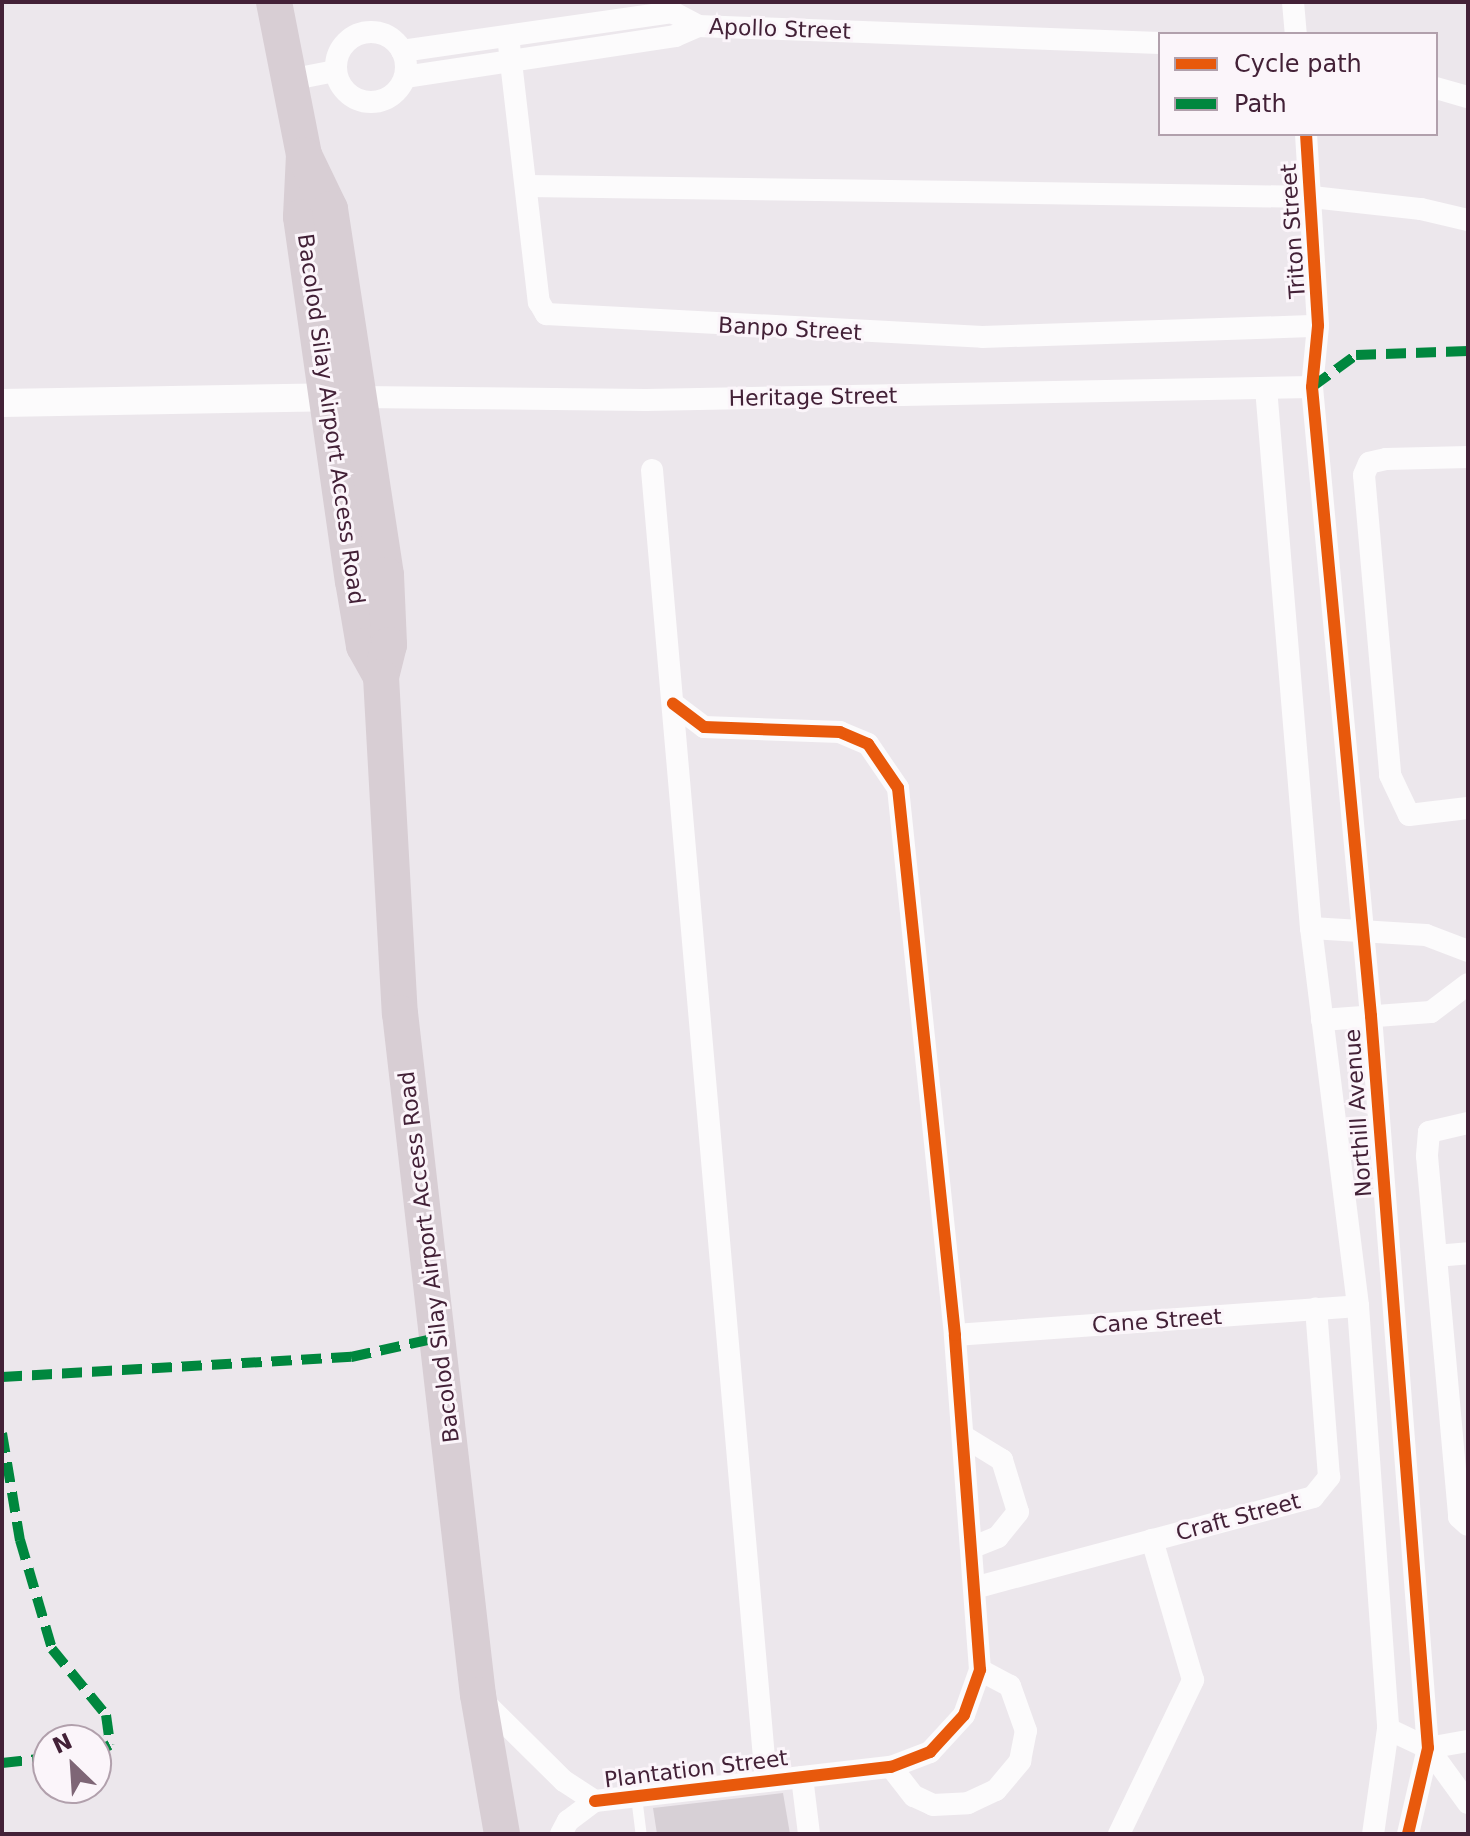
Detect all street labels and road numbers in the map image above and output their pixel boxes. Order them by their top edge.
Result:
street label: Apollo Street [709,13,851,45]
street label: Triton Street [1275,163,1311,299]
street label: Bacolod Silay Airport Access Road [292,232,370,606]
street label: Banpo Street [718,312,862,346]
street label: Heritage Street [728,382,898,412]
street label: Northill Avenue [1339,1028,1377,1198]
street label: Bacolod Silay Airport Access Road [393,1070,465,1444]
street label: Cane Street [1091,1303,1223,1339]
street label: Craft Street [1173,1488,1303,1546]
street label: Plantation Street [603,1745,789,1793]

